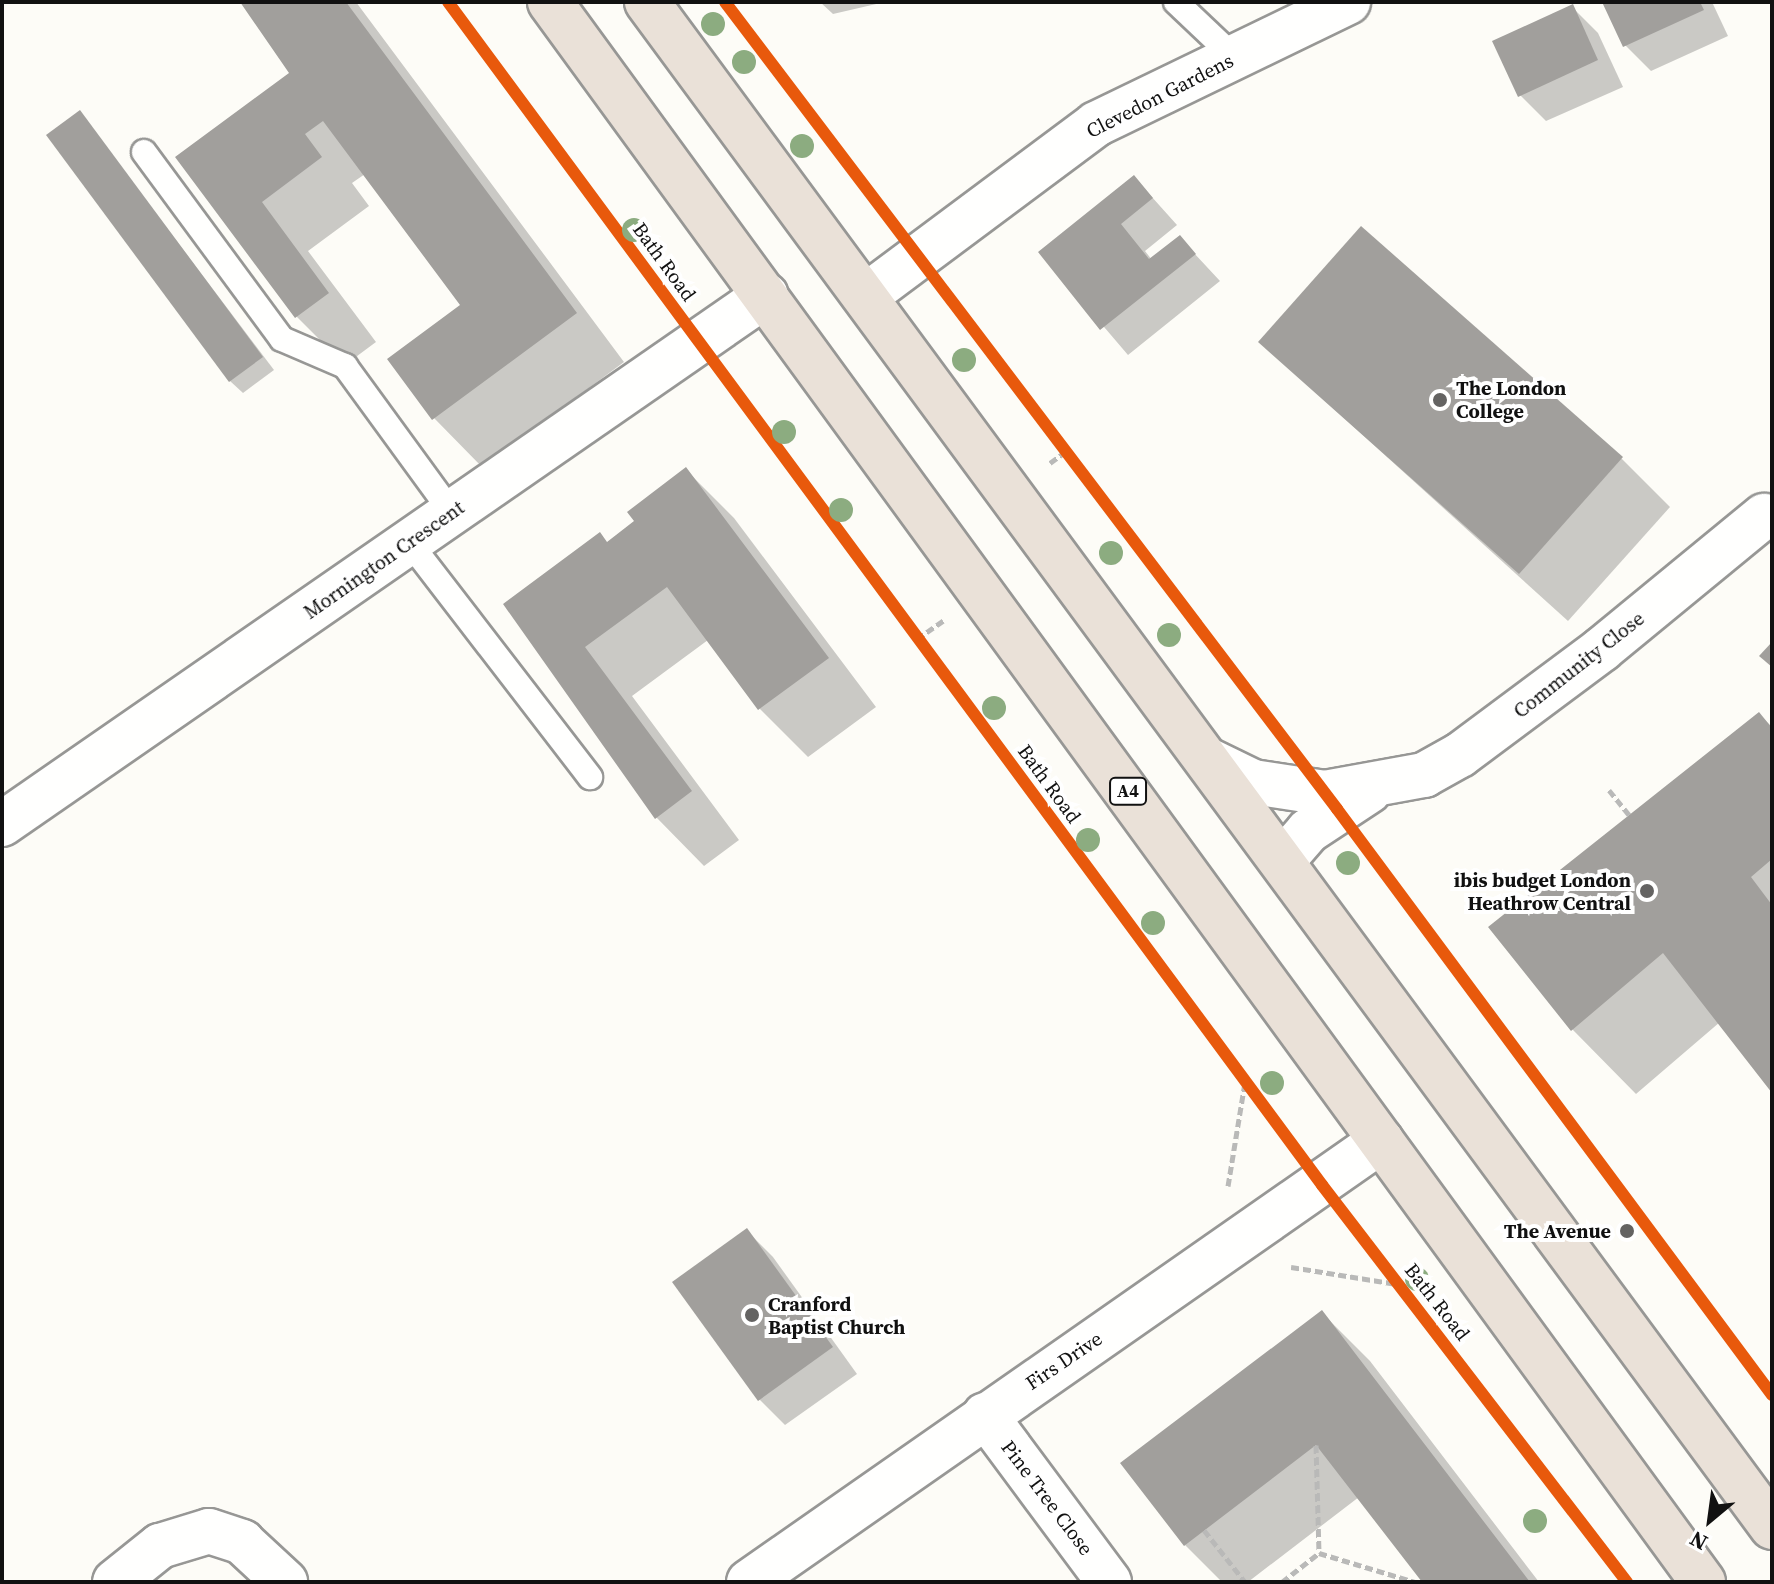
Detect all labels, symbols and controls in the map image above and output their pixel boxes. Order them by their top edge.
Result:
street label: Clevedon Gardens [1082,49,1238,143]
street label: Bath Road [627,218,701,306]
place label: The London College [1456,376,1566,423]
marker: The London College [1431,391,1449,409]
street label: Mornington Crescent [299,496,469,624]
street label: Community Close [1509,607,1649,723]
street label: Bath Road [1012,740,1086,828]
road number: A4 [1108,777,1148,805]
place label: ibis budget London Heathrow Central [1454,868,1631,915]
marker: ibis budget London Heathrow Central [1638,882,1656,900]
place label: The Avenue [1504,1219,1611,1243]
marker: The Avenue [1618,1222,1636,1240]
street label: Bath Road [1399,1259,1475,1345]
place label: Cranford Baptist Church [768,1292,905,1339]
marker: Cranford Baptist Church [743,1306,761,1324]
street label: Firs Drive [1021,1327,1107,1395]
street label: Pine Tree Close [996,1436,1098,1560]
north arrow [1670,1480,1750,1560]
text: N [1684,1524,1713,1558]

